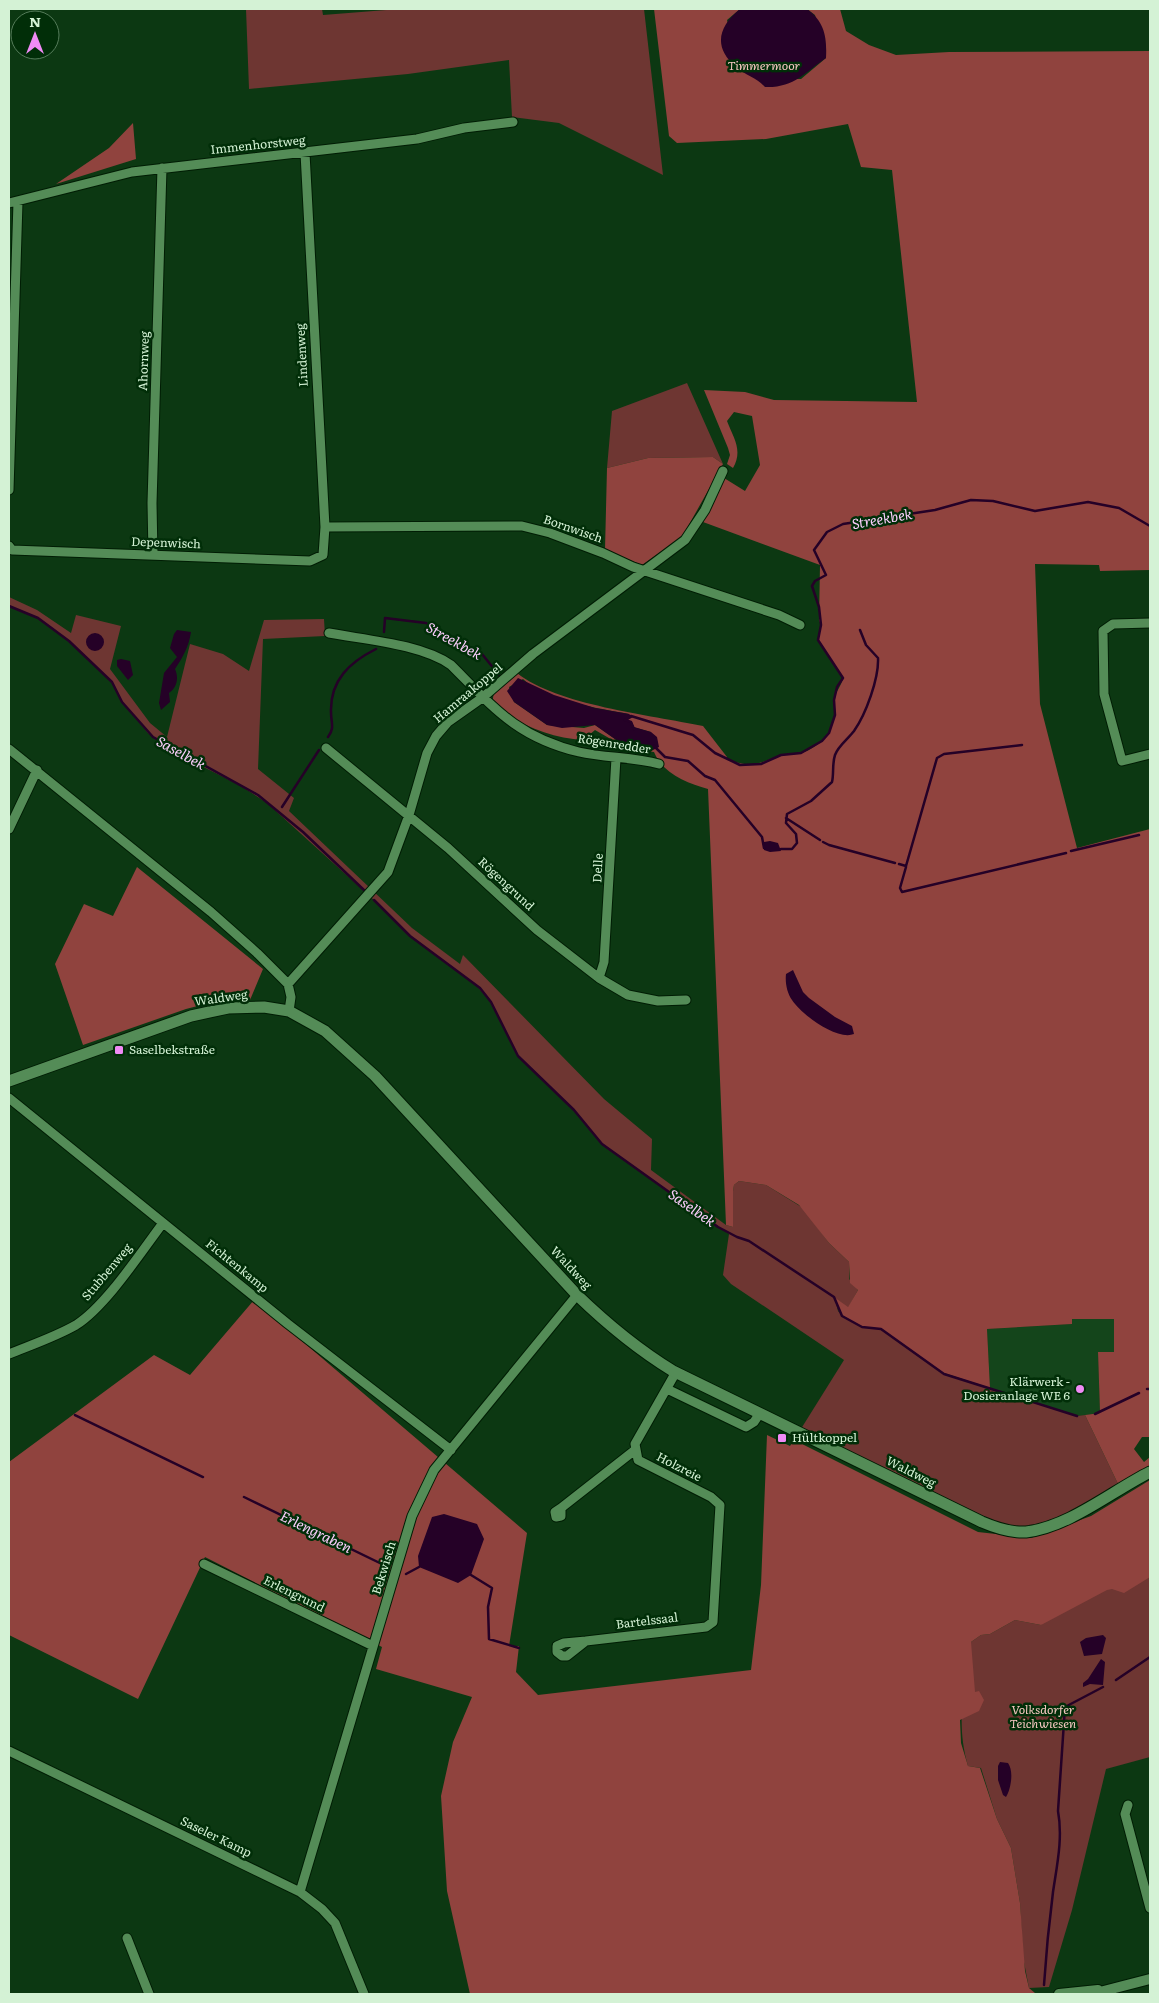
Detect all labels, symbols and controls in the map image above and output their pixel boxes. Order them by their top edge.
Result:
north arrow [10,10,60,60]
text: N [29,11,41,31]
park label: Timmermoor [728,56,801,74]
street label: Immenhorstweg [209,130,307,158]
street label: Lindenweg [290,323,312,387]
street label: Ahornweg [133,330,153,391]
water label: Streekbek [850,503,914,533]
street label: Bornwisch [541,510,605,547]
street label: Depenwisch [131,532,201,552]
water label: Streekbek [423,617,486,664]
street label: Hamraakoppel [429,658,506,727]
street label: Rögenredder [576,728,652,758]
water label: Saselbek [153,730,210,774]
street label: Rögengrund [475,852,539,915]
street label: Delle [587,853,607,883]
street label: Waldweg [193,984,249,1010]
place label: Saselbekstraße [129,1040,215,1058]
marker: Saselbekstraße [113,1044,125,1056]
water label: Saselbek [665,1184,720,1231]
street label: Fichtenkamp [202,1234,273,1296]
street label: Stubbenweg [77,1239,136,1304]
street label: Waldweg [547,1242,597,1293]
place label: Klärwerk - Dosieranlage WE 6 [963,1372,1071,1404]
marker: Klärwerk - Dosieranlage WE 6 [1074,1383,1086,1395]
place label: Hültkoppel [792,1428,857,1446]
marker: Hültkoppel [776,1432,788,1444]
street label: Holzreie [654,1447,705,1485]
street label: Waldweg [884,1451,940,1491]
water label: Erlengraben [277,1505,356,1557]
street label: Bekwisch [366,1539,400,1596]
street label: Erlengrund [261,1570,329,1616]
street label: Bartelssaal [615,1607,679,1633]
park label: Volksdorfer Teichwiesen [1010,1700,1076,1732]
street label: Saseler Kamp [178,1811,255,1861]

